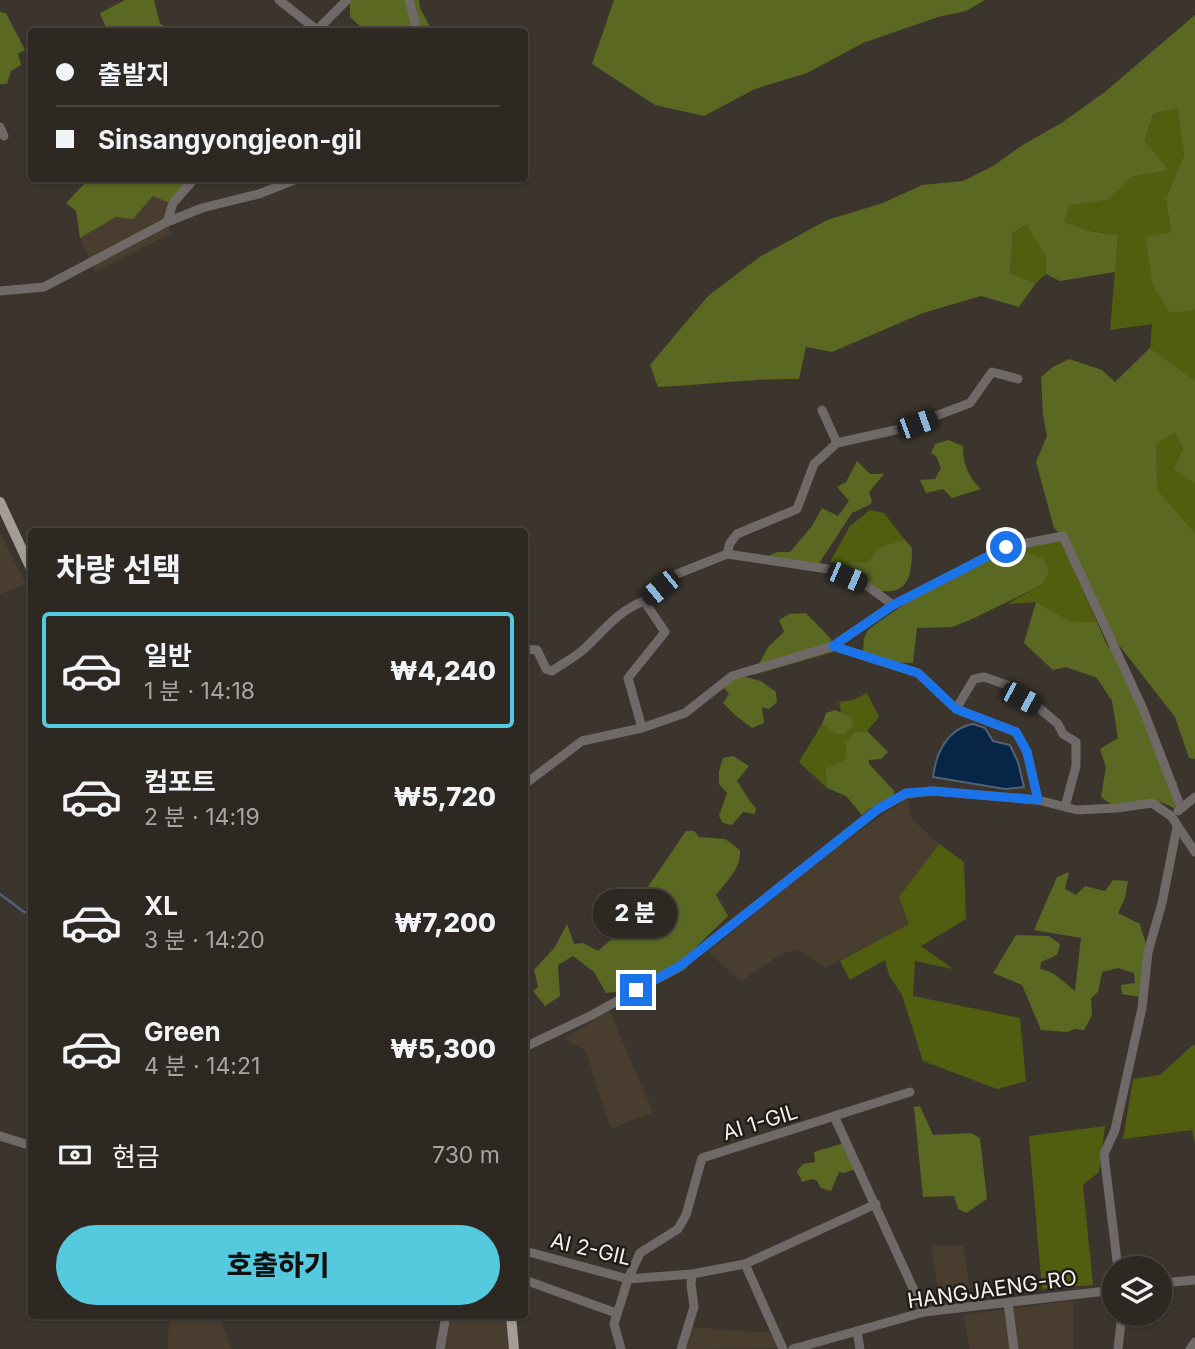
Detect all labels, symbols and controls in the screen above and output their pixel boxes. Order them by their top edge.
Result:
text: 출발지 [98,59,170,90]
text: Sinsangyongjeon-gil [98,124,362,155]
car [894,407,941,441]
route start [990,531,1022,563]
text: 차량 선택 [56,550,181,589]
car [824,559,871,595]
car [638,567,683,609]
icon: car [60,639,123,702]
text: 일반 [144,640,192,671]
text: ₩4,240 [390,655,496,686]
text: 1 분 · 14:18 [144,677,255,705]
car [998,679,1045,717]
icon: car [60,765,123,828]
text: 컴포트 [144,766,216,797]
text: ₩5,720 [393,781,496,812]
text: 2 분 · 14:19 [144,803,260,831]
callout: 2 분 [594,888,678,937]
text: XL [144,890,178,921]
icon: car [60,891,123,954]
text: 2 분 [615,899,655,927]
text: ₩7,200 [394,907,496,938]
text: 3 분 · 14:20 [144,926,265,954]
route end [620,974,652,1006]
text: Green [144,1016,221,1047]
icon: car [60,1017,123,1080]
text: ₩5,300 [390,1033,496,1064]
text: 4 분 · 14:21 [144,1052,260,1080]
street label: AI 1-GIL [719,1099,801,1145]
icon: cash [56,1136,94,1174]
text: 현금 [112,1141,160,1172]
text: 730 m [432,1141,500,1169]
button: 호출하기 [56,1225,500,1305]
street label: AI 2-GIL [548,1228,634,1270]
map controls [1102,1256,1172,1326]
button: layers [1102,1256,1172,1326]
street label: HANGJAENG-RO [906,1265,1078,1313]

